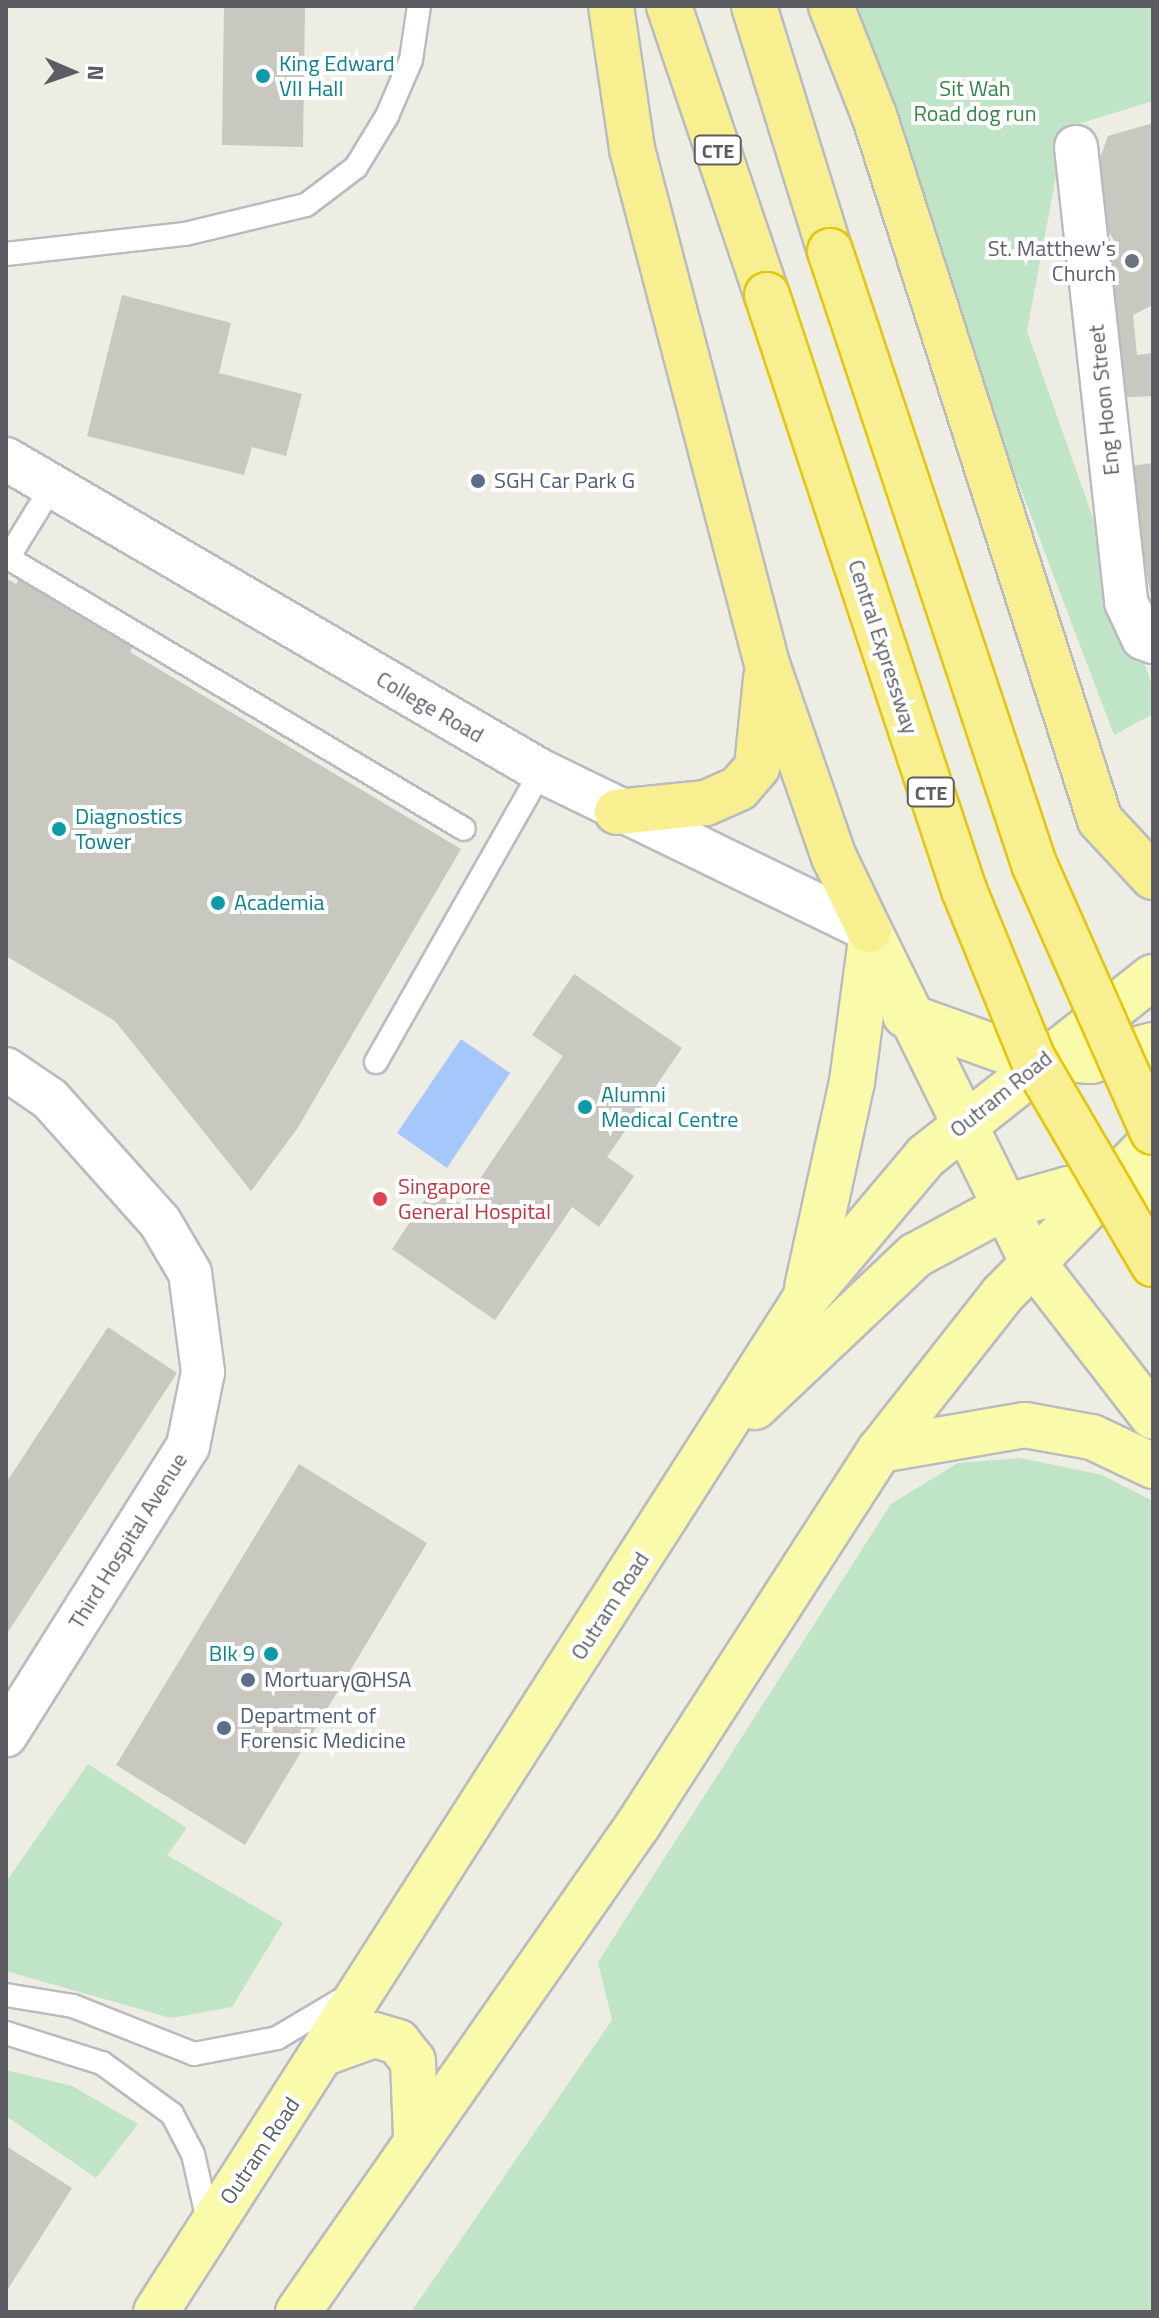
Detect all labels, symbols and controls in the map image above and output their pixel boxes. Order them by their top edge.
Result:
north arrow [32,32,112,112]
place label: King Edward VII Hall [279,50,395,102]
text: N [79,65,113,81]
marker: King Edward VII Hall [254,67,272,85]
park label: Sit Wah Road dog run [914,75,1036,126]
road number: CTE [692,134,744,166]
place label: St. Matthew's Church [988,235,1116,286]
marker: St. Matthew's Church [1123,252,1141,270]
street label: Eng Hoon Street [1083,323,1125,477]
place label: SGH Car Park G [494,468,635,494]
marker: SGH Car Park G [469,472,487,490]
street label: Central Expressway [842,557,924,737]
street label: College Road [372,666,488,748]
road number: CTE [905,776,957,808]
place label: Diagnostics Tower [75,803,182,854]
marker: Diagnostics Tower [50,820,68,838]
place label: Academia [234,890,325,916]
marker: Academia [209,894,227,912]
street label: Outram Road [945,1045,1057,1143]
place label: Alumni Medical Centre [601,1081,738,1132]
marker: Alumni Medical Centre [576,1098,594,1116]
place label: Singapore General Hospital [398,1173,551,1224]
marker: Singapore General Hospital [369,1188,391,1210]
street label: Third Hospital Avenue [63,1448,193,1634]
street label: Outram Road [565,1547,655,1665]
place label: Blk 9 [209,1641,255,1667]
marker: Blk 9 [262,1645,280,1663]
place label: Mortuary@HSA [264,1667,411,1693]
marker: Mortuary@HSA [239,1671,257,1689]
place label: Department of Forensic Medicine [240,1702,406,1754]
marker: Department of Forensic Medicine [215,1719,233,1737]
street label: Outram Road [215,2092,305,2210]

